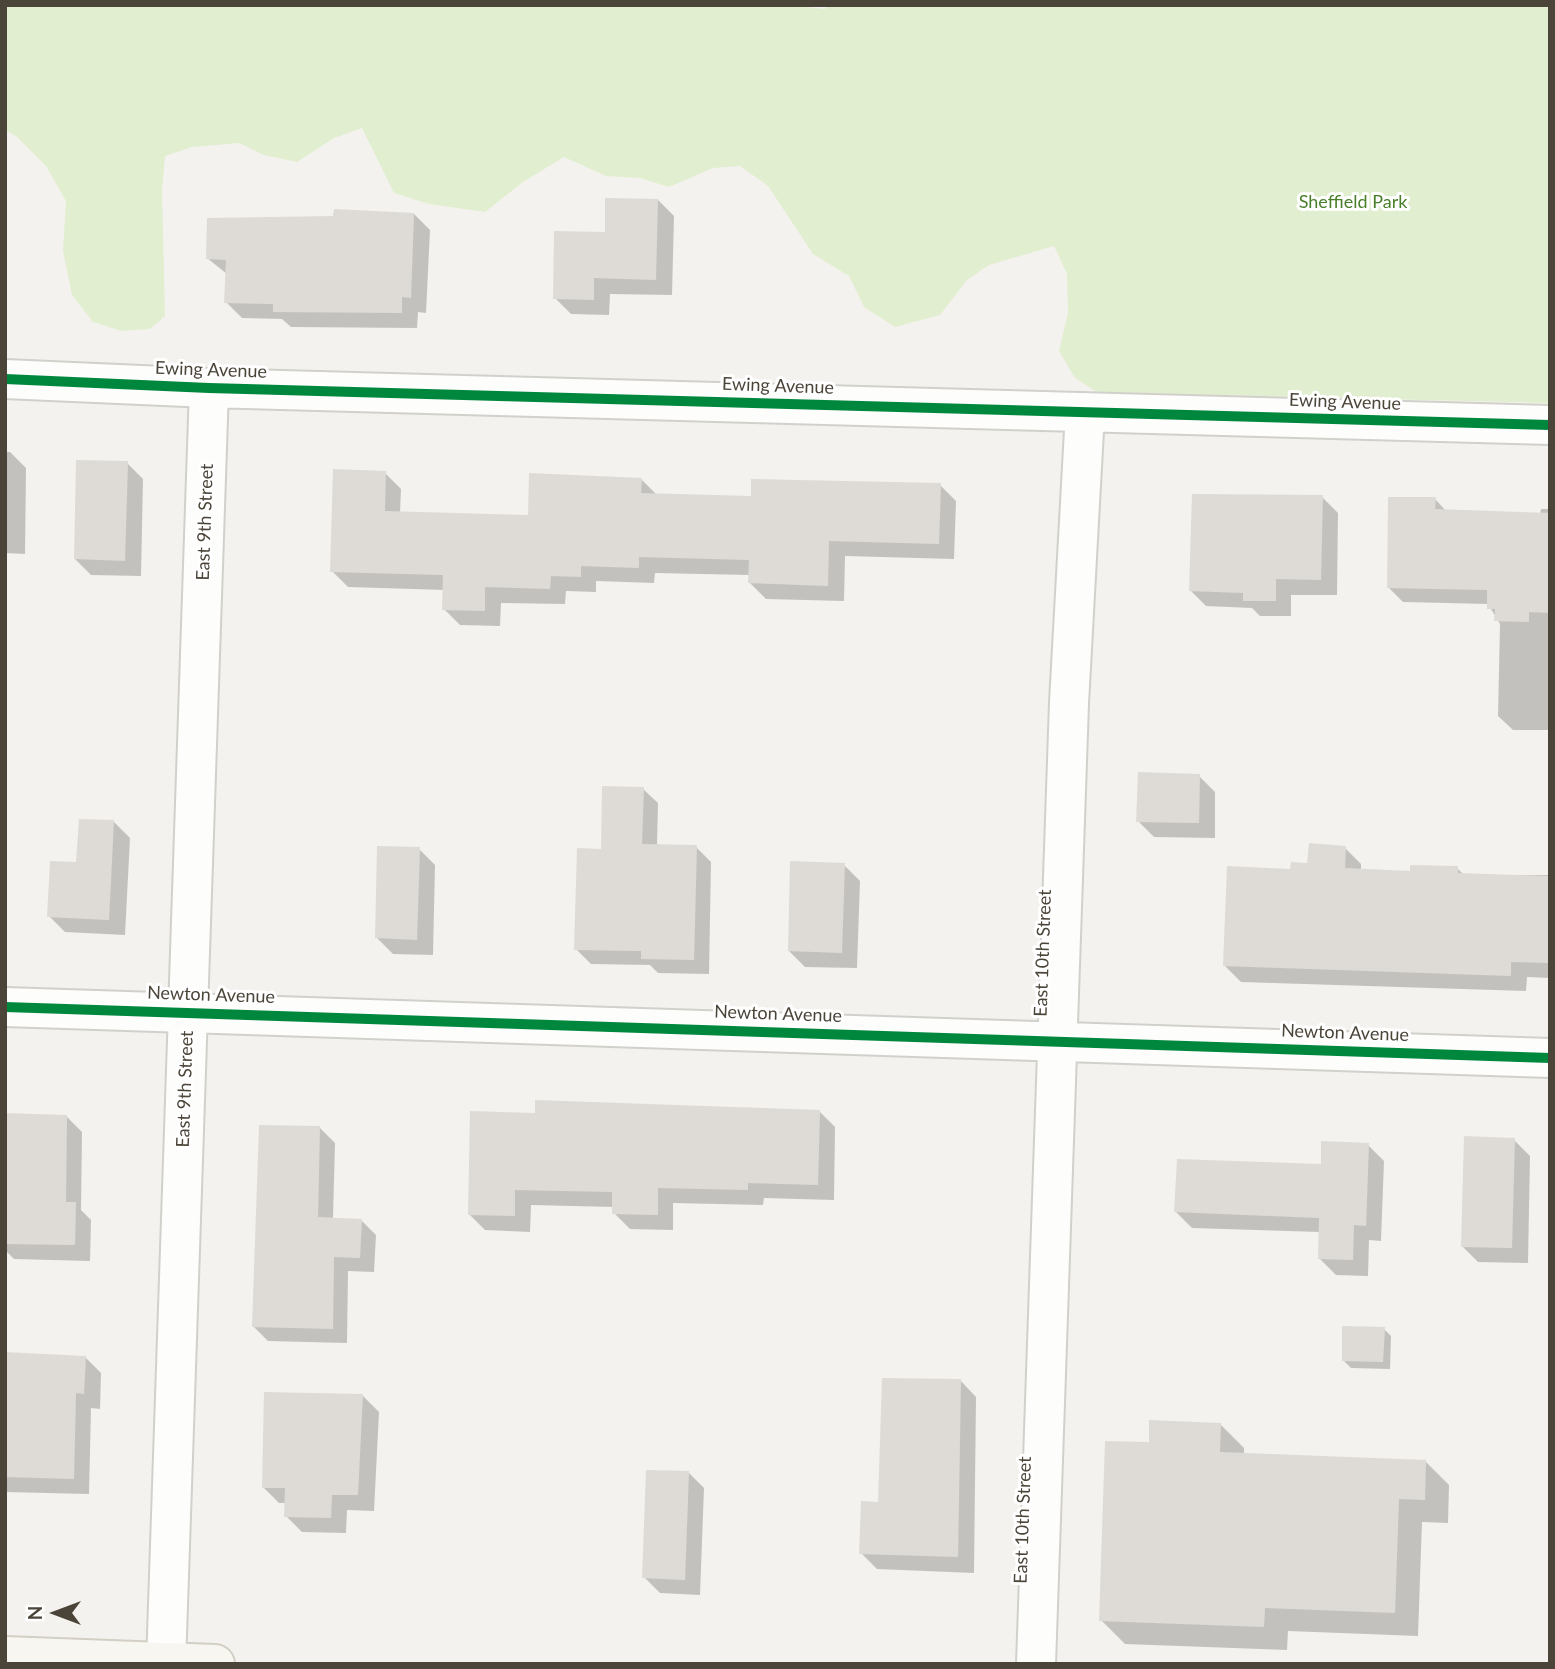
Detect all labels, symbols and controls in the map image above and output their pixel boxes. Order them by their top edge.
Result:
park label: Sheffield Park [1299,191,1407,213]
street label: Ewing Avenue [155,357,267,383]
street label: Ewing Avenue [722,373,834,399]
street label: Ewing Avenue [1289,389,1401,415]
street label: East 9th Street [192,463,218,581]
street label: East 10th Street [1030,889,1056,1017]
street label: Newton Avenue [147,982,275,1008]
street label: Newton Avenue [714,1001,842,1027]
street label: Newton Avenue [1281,1020,1409,1046]
street label: East 9th Street [172,1030,198,1148]
street label: East 10th Street [1010,1456,1036,1584]
north arrow [21,1578,91,1648]
text: N [23,1606,46,1620]

